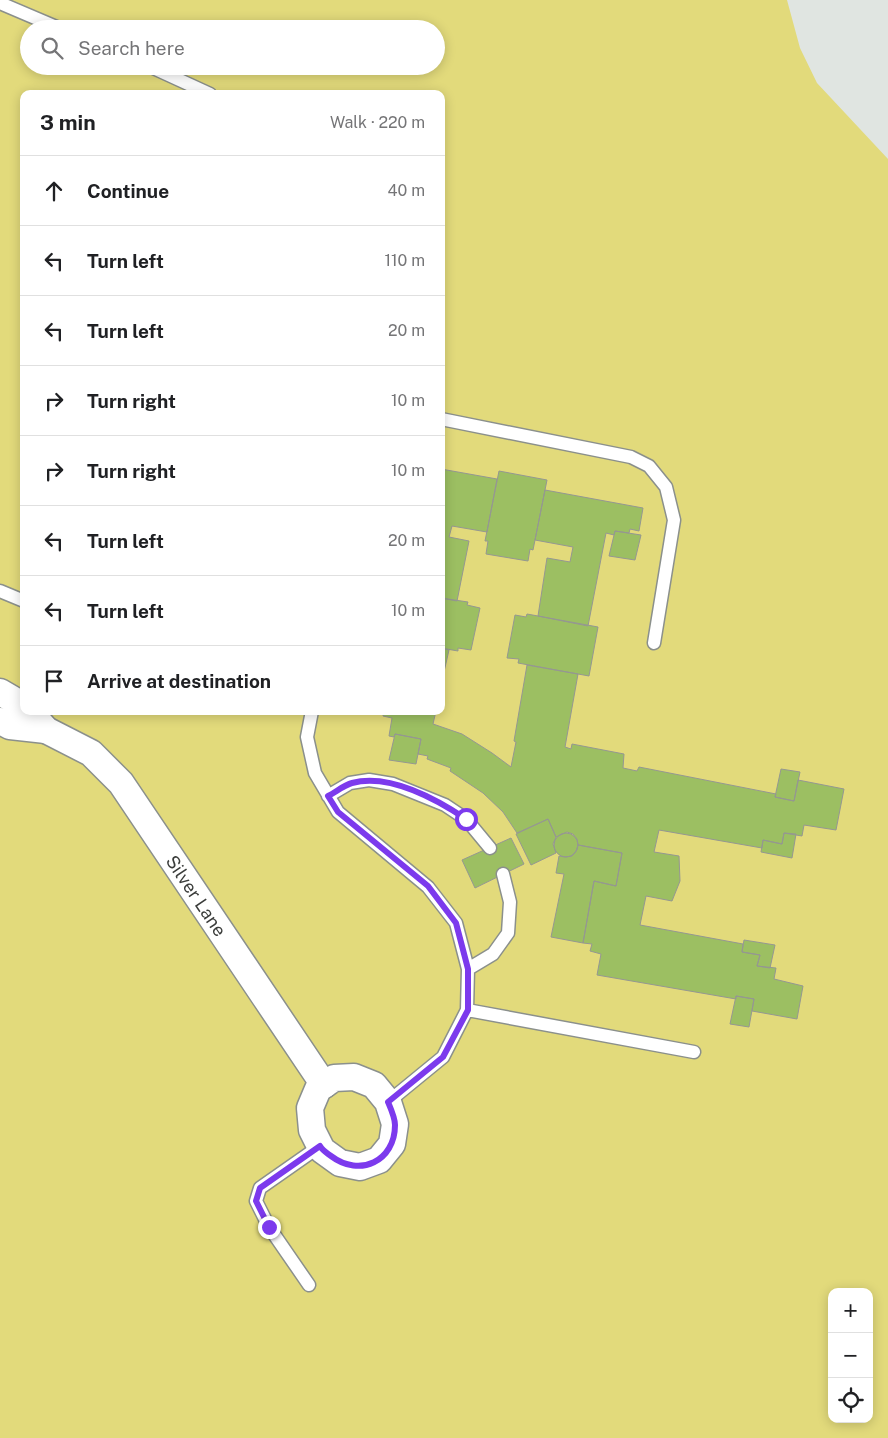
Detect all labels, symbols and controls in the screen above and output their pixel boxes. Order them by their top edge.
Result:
search box [20,20,445,75]
icon: search [38,34,66,62]
text: Search here [78,37,185,59]
text: 3 min [40,110,96,135]
text: Walk · 220 m [330,113,425,132]
icon: ahead [40,177,68,205]
text: Continue [87,180,169,202]
text: 40 m [387,181,425,200]
icon: left [40,247,68,275]
text: Turn left [87,250,164,272]
text: 110 m [384,251,425,270]
icon: left [40,317,68,345]
text: Turn left [87,320,164,342]
text: 20 m [388,321,425,340]
icon: right [40,387,68,415]
text: Turn right [87,390,176,412]
text: 10 m [391,391,425,410]
icon: right [40,457,68,485]
text: Turn right [87,460,176,482]
text: 10 m [391,461,425,480]
icon: left [40,527,68,555]
text: Turn left [87,530,164,552]
text: 20 m [388,531,425,550]
icon: left [40,597,68,625]
text: Turn left [87,600,164,622]
text: 10 m [391,601,425,620]
icon: arrive [40,667,68,695]
text: Arrive at destination [87,670,271,692]
route start [455,808,478,831]
street label: Silver Lane [162,851,231,940]
route end [258,1216,281,1239]
map controls [828,1288,873,1423]
button: + [828,1288,873,1333]
button: − [828,1333,873,1378]
button: locate [828,1378,873,1423]

